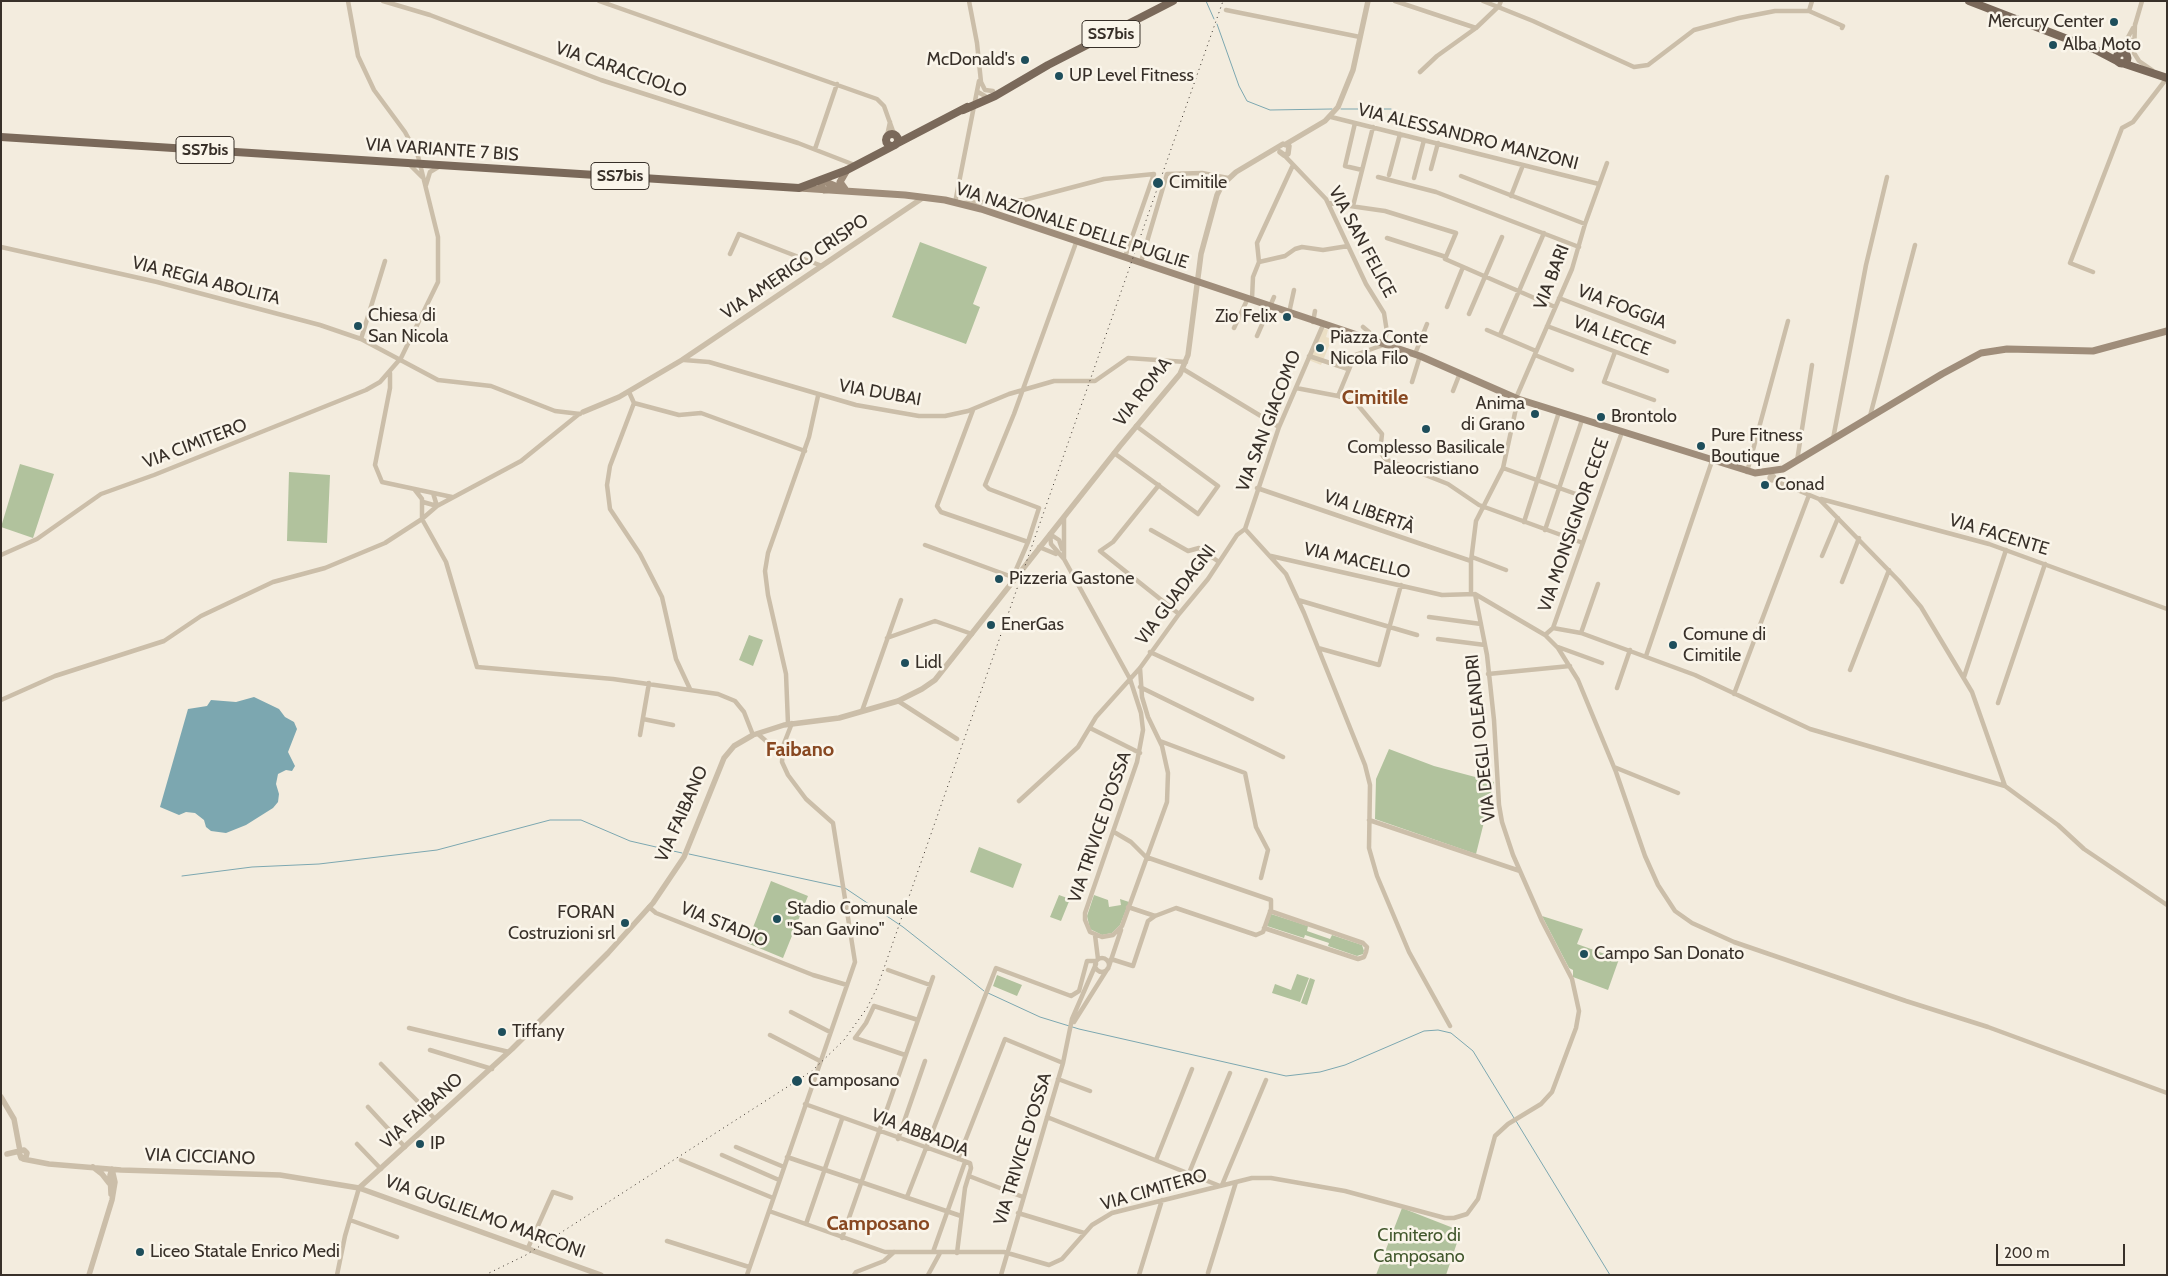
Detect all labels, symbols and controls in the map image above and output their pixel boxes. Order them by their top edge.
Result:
place label: Mercury Center [1988,11,2104,33]
marker: Mercury Center [2108,16,2120,28]
road number: SS7bis [1082,20,1140,48]
place label: Alba Moto [2063,34,2141,56]
street label: VIA CARACCIOLO [553,37,689,103]
marker: Alba Moto [2047,39,2059,51]
place label: McDonald's [927,49,1015,71]
marker: McDonald's [1019,54,1031,66]
place label: UP Level Fitness [1069,65,1194,87]
marker: UP Level Fitness [1053,70,1065,82]
street label: VIA ALESSANDRO MANZONI [1356,99,1580,175]
street label: VIA VARIANTE 7 BIS [365,134,519,166]
road number: SS7bis [176,136,234,164]
road number: SS7bis [591,162,649,190]
place label: Cimitile [1169,172,1227,194]
marker: Cimitile [1151,176,1165,190]
street label: VIA NAZIONALE DELLE PUGLIE [953,178,1191,274]
street label: VIA SAN FELICE [1324,183,1400,301]
street label: VIA AMERIGO CRISPO [717,210,873,324]
street label: VIA BARI [1530,241,1574,313]
street label: VIA REGIA ABOLITA [130,252,282,310]
street label: VIA FOGGIA [1574,280,1670,334]
place label: Chiesa di San Nicola [368,305,448,348]
place label: Zio Felix [1215,306,1277,328]
marker: Zio Felix [1281,311,1293,323]
street label: VIA LECCE [1570,311,1654,361]
marker: Chiesa di San Nicola [352,320,364,332]
place label: Piazza Conte Nicola Filo [1330,327,1428,369]
marker: Piazza Conte Nicola Filo [1314,342,1326,354]
street label: VIA SAN GIACOMO [1232,347,1306,495]
street label: VIA ROMA [1110,353,1176,431]
street label: VIA DUBAI [837,375,923,411]
district label: Cimitile [1342,386,1408,410]
place label: Anima di Grano [1461,393,1525,436]
place label: Brontolo [1611,406,1677,428]
marker: Anima di Grano [1529,408,1541,420]
marker: Brontolo [1595,411,1607,423]
street label: VIA CIMITERO [140,414,250,474]
marker: Complesso Basilicale Paleocristiano [1420,423,1432,435]
place label: Pure Fitness Boutique [1711,425,1803,468]
street label: VIA MONSIGNOR CECE [1534,435,1614,615]
place label: Complesso Basilicale Paleocristiano [1347,437,1505,479]
marker: Pure Fitness Boutique [1695,440,1707,452]
place label: Conad [1775,474,1824,496]
marker: Conad [1759,479,1771,491]
street label: VIA LIBERTÀ [1320,486,1418,538]
street label: VIA FACENTE [1946,510,2052,560]
street label: VIA MACELLO [1302,538,1412,584]
street label: VIA GUADAGNI [1131,541,1221,649]
place label: Pizzeria Gastone [1009,568,1135,590]
marker: Pizzeria Gastone [993,573,1005,585]
place label: EnerGas [1001,614,1064,636]
marker: EnerGas [985,619,997,631]
place label: Comune di Cimitile [1683,624,1766,666]
marker: Comune di Cimitile [1667,639,1679,651]
place label: Lidl [915,652,942,674]
street label: VIA DEGLI OLEANDRI [1461,653,1501,823]
marker: Lidl [899,657,911,669]
district label: Faibano [766,738,834,762]
street label: VIA TRIVICE D'OSSA [1064,749,1136,905]
street label: VIA FAIBANO [651,762,713,866]
street label: VIA STADIO [677,898,771,952]
place label: Stadio Comunale "San Gavino" [787,898,918,941]
place label: FORAN Costruzioni srl [508,902,615,944]
marker: Stadio Comunale "San Gavino" [771,913,783,925]
marker: FORAN Costruzioni srl [619,917,631,929]
place label: Campo San Donato [1594,943,1744,965]
marker: Campo San Donato [1578,948,1590,960]
place label: Tiffany [512,1021,565,1043]
marker: Tiffany [496,1026,508,1038]
street label: VIA FAIBANO [376,1068,468,1154]
place label: Camposano [808,1070,899,1092]
street label: VIA TRIVICE D'OSSA [989,1070,1057,1228]
marker: Camposano [790,1074,804,1088]
street label: VIA ABBADIA [868,1104,972,1162]
place label: IP [430,1133,445,1155]
marker: IP [414,1138,426,1150]
street label: VIA CICCIANO [144,1144,256,1170]
street label: VIA CIMITERO [1098,1165,1210,1215]
street label: VIA GUGLIELMO MARCONI [382,1171,588,1263]
district label: Camposano [826,1212,930,1236]
park label: Cimitero di Camposano [1373,1225,1465,1268]
scale bar [1998,1234,2127,1266]
place label: Liceo Statale Enrico Medi [150,1241,340,1263]
text: 200 m [2004,1244,2049,1262]
marker: Liceo Statale Enrico Medi [134,1246,146,1258]

